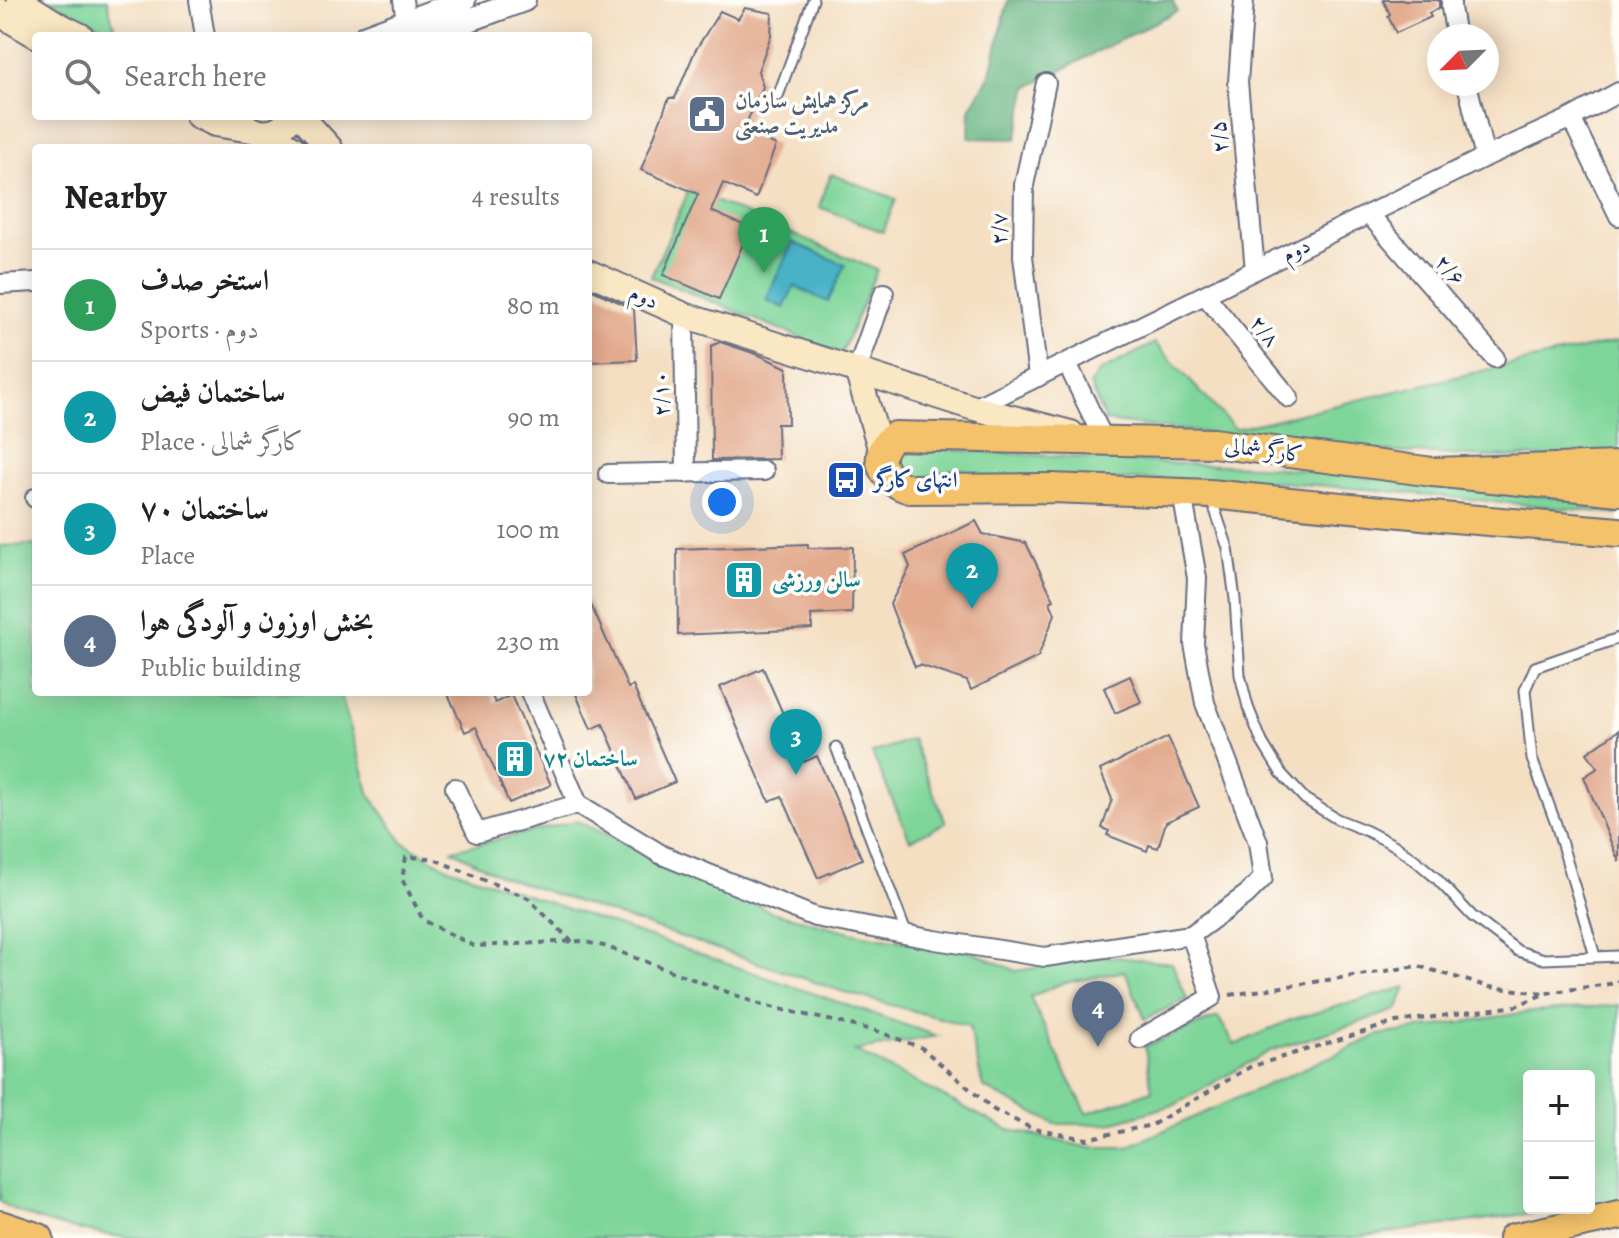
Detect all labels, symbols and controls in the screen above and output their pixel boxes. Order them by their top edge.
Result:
north arrow [1427,24,1499,96]
search box [32,32,592,120]
icon: search [60,54,104,98]
text: Search here [124,56,267,96]
place label: مرکز همایش سازمان مدیریت صنعتی [735,86,869,141]
public building icon: مرکز همایش سازمان مدیریت صنعتی [686,93,728,135]
street label: ۲/۵ [1203,119,1235,155]
text: Nearby [64,173,167,220]
text: 4 results [472,179,560,214]
pin: 1 [738,207,790,273]
street label: ۲/۷ [984,212,1014,246]
street label: دوم [1277,230,1317,273]
street label: ۲/۶ [1428,248,1472,292]
text: استخر صدف [140,260,269,300]
street label: دوم [623,277,663,320]
text: 1 [85,288,95,323]
text: 80 m [507,288,560,323]
street label: ۲/۸ [1243,309,1287,353]
text: Sports · دوم [140,312,259,347]
street label: ۲/۱۰ [646,371,676,417]
text: ساختمان فیض [140,372,286,412]
text: 2 [84,400,96,435]
text: 90 m [508,400,560,435]
text: Place · کارگر شمالی [140,424,303,459]
street label: کارگر شمالی [1223,430,1305,470]
bus stop icon: انتهای کارگر [825,459,867,501]
place label: انتهای کارگر [871,465,958,495]
your location [702,482,742,522]
text: ساختمان ۷۰ [140,489,269,529]
text: 3 [84,512,96,547]
text: 100 m [497,512,560,547]
text: Place [140,538,195,573]
pin: 2 [946,543,998,609]
building icon: سالن ورزشی [723,559,765,601]
place label: سالن ورزشی [772,565,861,595]
text: بخش اوزون و آلودگی هوا [140,601,374,641]
text: 4 [84,624,96,659]
text: 230 m [496,624,560,659]
text: Public building [140,650,301,685]
pin: 3 [770,709,822,775]
building icon: ساختمان ۷۲ [494,738,536,780]
place label: ساختمان ۷۲ [543,744,638,774]
pin: 4 [1072,981,1124,1047]
map controls [1523,1070,1595,1214]
button: + [1523,1070,1595,1142]
button: − [1523,1142,1595,1214]

